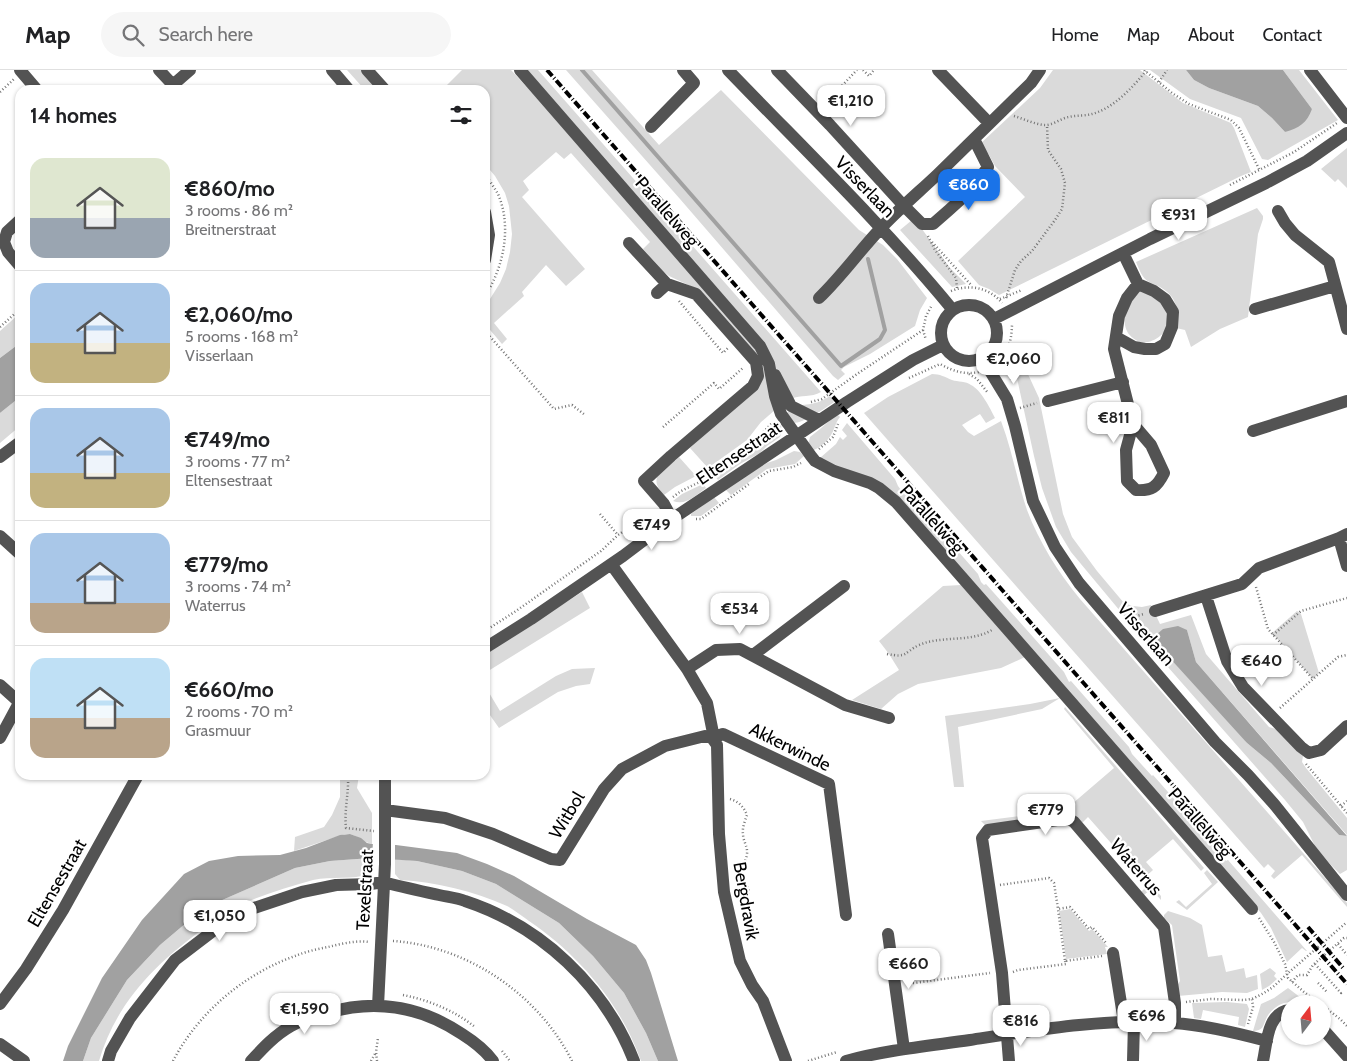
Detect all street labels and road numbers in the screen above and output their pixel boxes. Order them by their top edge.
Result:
street label: Visserlaan [830,152,900,222]
street label: Parallelweg [631,172,704,252]
street label: Eltensestraat [692,416,786,490]
street label: Parallelweg [895,480,970,559]
street label: Visserlaan [1112,598,1180,670]
street label: Akkerwinde [746,718,834,776]
street label: Parallelweg [1164,783,1237,863]
street label: Witbol [544,787,590,843]
street label: Waterrus [1105,834,1167,900]
street label: Eltensestraat [23,835,91,931]
street label: Texelstraat [352,849,378,931]
street label: Bergdravik [728,860,764,943]

